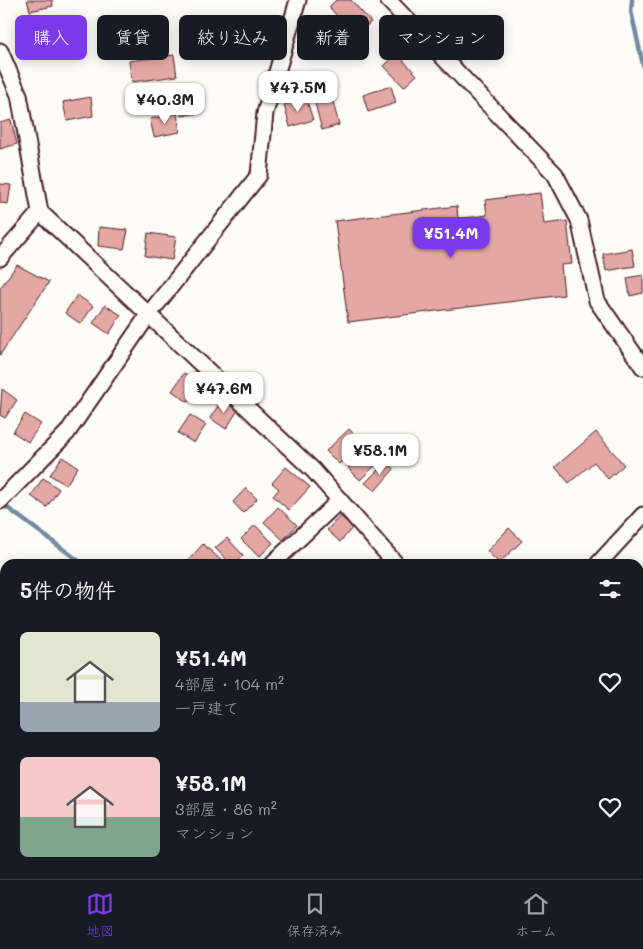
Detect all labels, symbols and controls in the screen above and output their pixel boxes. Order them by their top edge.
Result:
chip: 購入 [15,15,87,60]
chip: 賃貸 [97,15,169,60]
chip: 絞り込み [179,15,287,60]
chip: 新着 [297,15,369,60]
chip: マンション [379,15,504,60]
pin: ¥47.5M [257,70,339,113]
text: ¥47.5M [270,76,326,97]
pin: ¥40.3M [124,82,206,125]
text: ¥40.3M [136,88,194,109]
pin: ¥51.4M [410,216,492,259]
text: ¥51.4M [424,222,478,243]
pin: ¥47.6M [183,372,265,414]
text: ¥47.6M [195,377,253,398]
pin: ¥58.1M [339,434,421,476]
text: ¥58.1M [353,439,407,460]
icon: filters [596,575,624,603]
text: 5件の物件 [20,576,116,603]
text: ¥51.4M [175,644,247,671]
icon: home [60,652,120,712]
icon: heart [596,668,624,696]
text: 4部屋 · 104 m² [175,673,284,694]
text: 一戸建て [175,697,239,718]
text: ¥58.1M [175,769,247,796]
icon: home [60,777,120,837]
icon: heart [596,793,624,821]
text: 3部屋 · 86 m² [175,798,277,819]
text: マンション [175,822,254,843]
tab: 地図 [86,890,114,940]
tab: 保存済み [287,890,343,940]
tab: ホーム [515,890,557,940]

